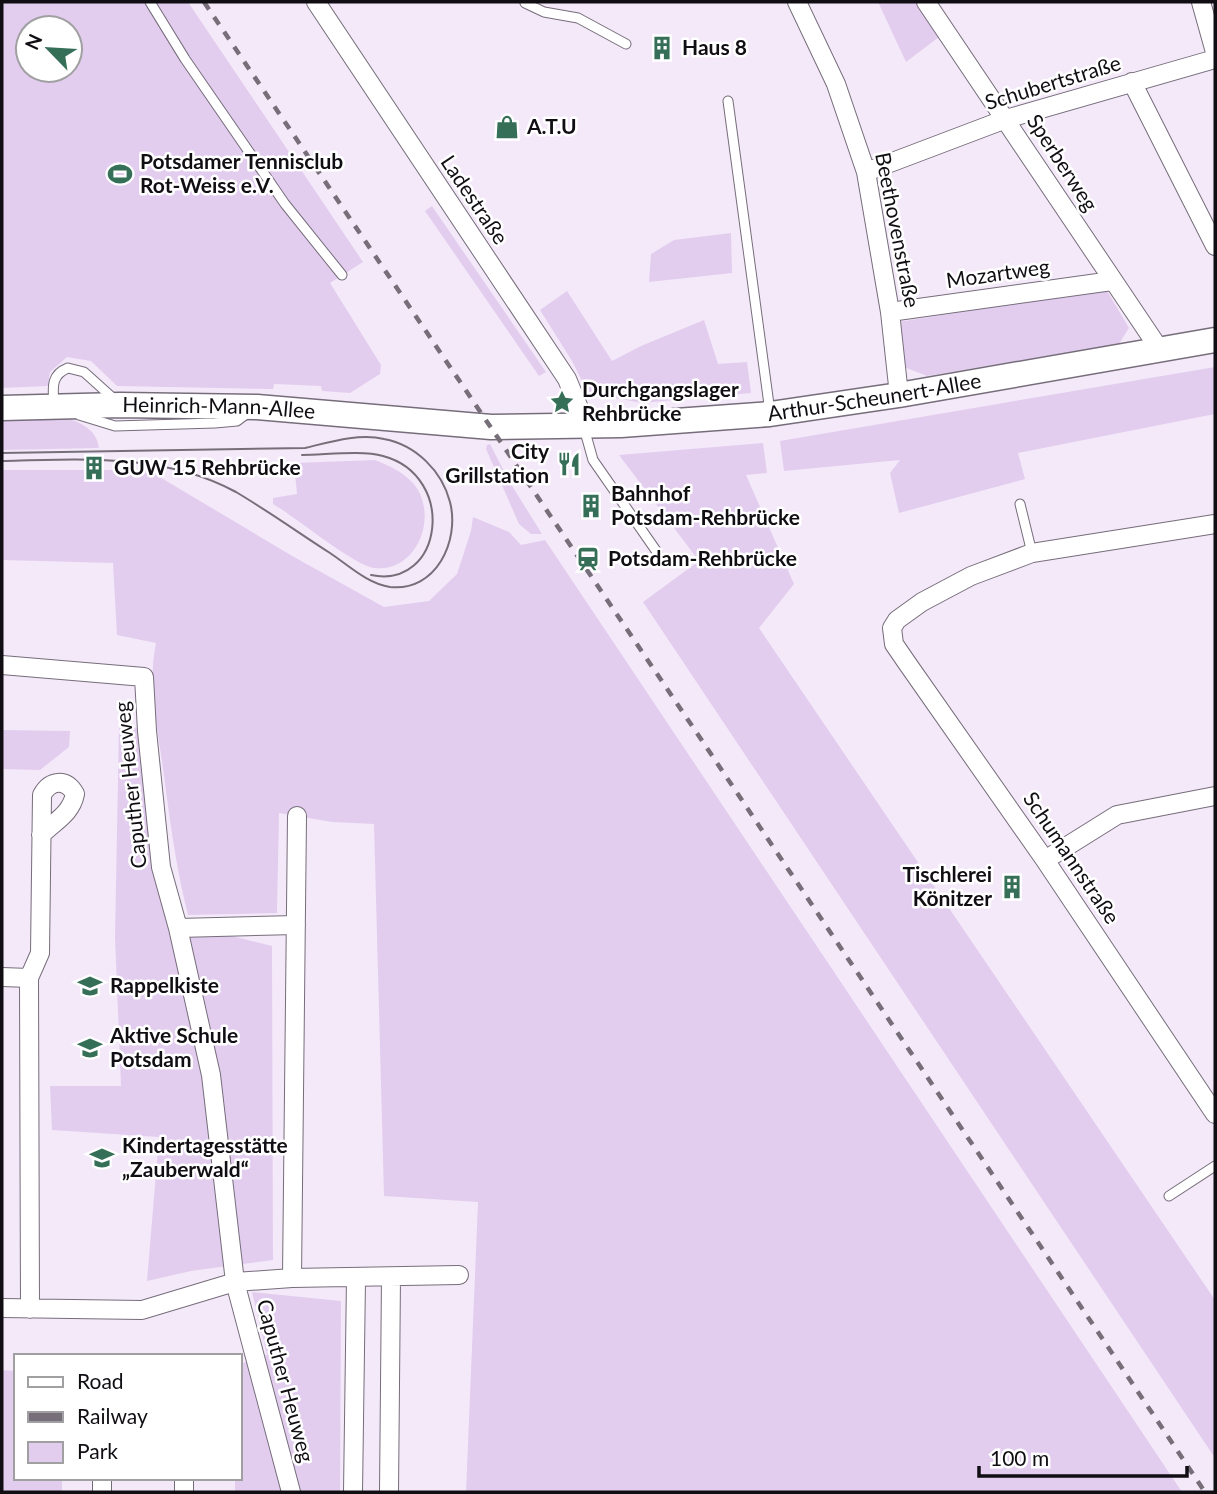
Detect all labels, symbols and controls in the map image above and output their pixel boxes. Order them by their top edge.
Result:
north arrow [14,14,84,84]
text: N [20,30,47,53]
building icon: Haus 8 [648,34,676,62]
place label: Haus 8 [682,34,747,59]
street label: Schubertstraße [982,49,1123,114]
street label: Sperberweg [1023,109,1104,215]
shop icon: A.T.U [493,113,521,141]
place label: A.T.U [526,113,577,138]
place label: Potsdamer Tennisclub Rot-Weiss e.V. [140,148,343,197]
street label: Ladestraße [436,150,514,248]
street label: Beethovenstraße [871,150,926,309]
sports icon: Potsdamer Tennisclub Rot-Weiss e.V. [106,160,134,188]
street label: Mozartweg [944,253,1051,292]
street label: Arthur-Scheunert-Allee [766,367,983,425]
place label: Durchgangslager Rehbrücke [582,376,739,425]
place icon: Durchgangslager Rehbrücke [548,388,576,416]
street label: Heinrich-Mann-Allee [122,391,316,423]
place label: City Grillstation [445,438,550,487]
restaurant icon: City Grillstation [555,450,583,478]
building icon: GUW 15 Rehbrücke [80,454,108,482]
place label: GUW 15 Rehbrücke [114,454,301,479]
place label: Bahnhof Potsdam-Rehbrücke [611,480,800,529]
building icon: Bahnhof Potsdam-Rehbrücke [577,492,605,520]
station icon: Potsdam-Rehbrücke [574,545,602,573]
place label: Potsdam-Rehbrücke [608,545,797,570]
street label: Caputher Heuweg [108,700,151,870]
street label: Schumannstraße [1019,786,1126,928]
place label: Tischlerei Könitzer [902,861,992,910]
building icon: Tischlerei Könitzer [998,873,1026,901]
school or university icon: Rappelkiste [76,972,104,1000]
place label: Rappelkiste [110,972,219,997]
place label: Aktive Schule Potsdam [109,1022,238,1071]
school or university icon: Aktive Schule Potsdam [76,1034,104,1062]
place label: Kindertagesstätte „Zauberwald“ [122,1132,288,1181]
school or university icon: Kindertagesstätte „Zauberwald“ [88,1144,116,1172]
street label: Caputher Heuweg [253,1296,320,1465]
legend [14,1354,242,1480]
text: Road [77,1368,124,1393]
text: Railway [77,1403,148,1428]
scale bar [979,1434,1187,1478]
text: Park [77,1438,118,1463]
text: 100 m [990,1445,1049,1470]

